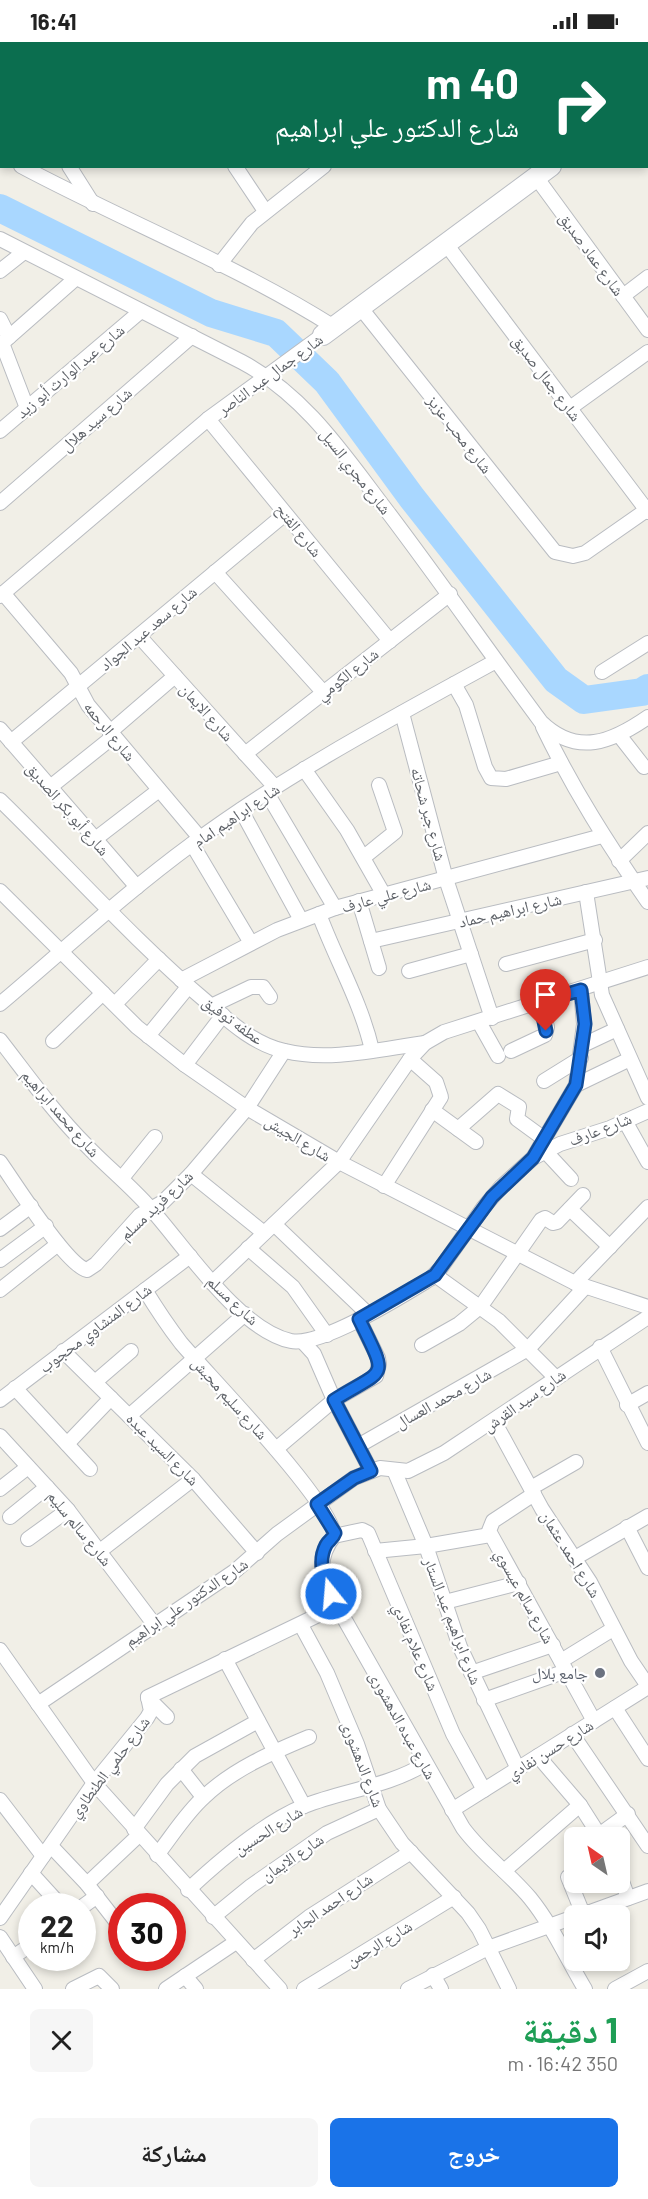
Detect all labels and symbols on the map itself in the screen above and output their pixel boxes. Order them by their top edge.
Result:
street label: شارع عماد صديق [554,208,629,300]
street label: شارع عبد الوارث أبو زيد [12,320,129,423]
street label: شارع جمال عبد الناصر [212,329,327,420]
street label: شارع جمال صديق [507,331,586,426]
street label: شارع سيد هلال [56,383,136,456]
street label: شارع محب عزيز [422,390,497,478]
street label: شارع مجري السيل [314,424,396,520]
street label: شارع الفتح [270,499,327,562]
street label: شارع سعد عبد الجواد [95,581,201,675]
street label: شارع الكومي [312,643,384,707]
street label: شارع الايمان [175,679,238,746]
street label: شارع الرحمه [79,697,140,766]
street label: شارع أبو بكر الصديق [21,758,114,860]
street label: شارع جبر شحاته [406,765,451,863]
street label: شارع ابراهيم امام [189,779,284,852]
street label: شارع علي عارف [339,873,434,919]
street label: شارع ابراهيم حماد [457,888,564,933]
pin [520,969,571,1031]
street label: عطفه توفيق [198,991,267,1050]
street label: شارع محمد ابراهيم [17,1065,105,1162]
street label: شارع عارف [566,1108,635,1151]
street label: شارع الجيش [261,1110,335,1166]
street label: شارع فريد مسلم [115,1166,198,1245]
street label: شارع مسلم [202,1271,263,1330]
street label: شارع المنشاوي محجوب [35,1279,157,1379]
street label: شارع سليم محبش [187,1353,272,1444]
street label: شارع محمد العسال [391,1363,495,1434]
street label: شارع سيد القرش [479,1364,570,1437]
street label: شارع السيد عبده [122,1408,204,1490]
street label: شارع سالم سليم [43,1486,117,1571]
street label: شارع احمد عثمان [535,1507,606,1602]
street label: شارع سالم عيسوي [488,1545,559,1648]
street label: شارع الدكتور علي ابراهيم [120,1553,253,1653]
street label: شارع ابراهيم عبد الستار [418,1553,487,1688]
position arrow [299,1562,363,1626]
street label: شارع علام نفادي [386,1600,443,1695]
place label: جامع بلال [532,1663,588,1684]
marker: جامع بلال [593,1666,607,1680]
street label: شارع عبده الدهشورى [364,1667,441,1783]
street label: شارع حلمي الطنطاوي [64,1712,156,1824]
street label: شارع حسن نفادي [503,1715,599,1786]
street label: شارع الدهشورى [336,1718,389,1810]
street label: شارع الحسين [230,1801,307,1860]
north arrow [564,1827,630,1893]
street label: شارع الايمان [257,1829,328,1886]
street label: شارع احمد الجابر [283,1868,377,1941]
speed limit sign: 30 [108,1893,186,1971]
street label: شارع الرحمن [342,1916,416,1971]

